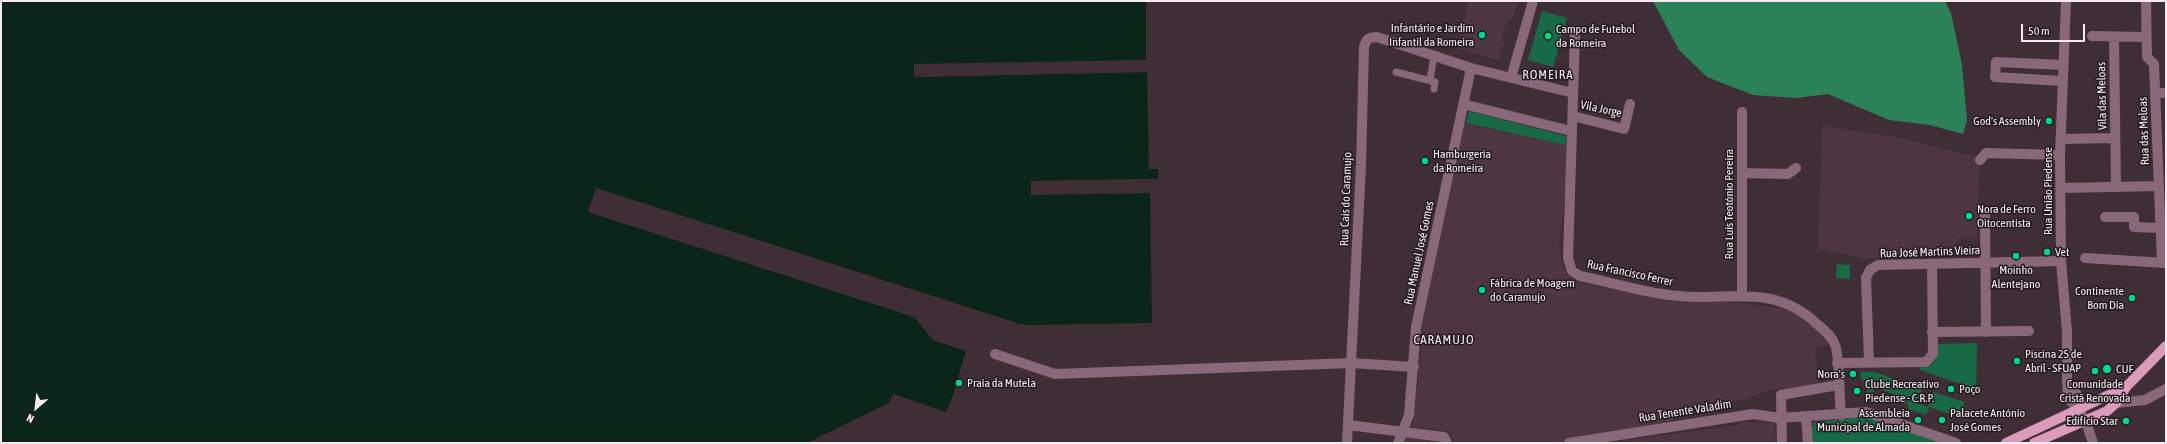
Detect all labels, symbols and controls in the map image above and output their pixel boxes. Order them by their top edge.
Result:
scale bar [2023,16,2087,42]
place label: Infantário e Jardim Infantil da Romeira [1389,21,1474,49]
place label: Campo de Futebol da Romeira [1556,22,1635,50]
text: 50 m [2028,24,2050,38]
marker: Infantário e Jardim Infantil da Romeira [1477,30,1487,40]
marker: Campo de Futebol da Romeira [1543,31,1553,41]
street label: Vila das Meloas [2094,62,2110,130]
district label: ROMEIRA [1522,67,1574,83]
street label: Rua das Meloas [2136,97,2152,165]
street label: Vila Jorge [1579,98,1623,120]
place label: God's Assembly [1973,114,2041,128]
marker: God's Assembly [2044,116,2054,126]
place label: Hamburgeria da Romeira [1433,147,1491,175]
street label: Rua União Piedense [2041,147,2055,235]
street label: Rua Luís Teotónio Pereira [1722,149,1736,259]
street label: Rua Cais do Caramujo [1337,152,1355,246]
marker: Hamburgeria da Romeira [1420,156,1430,166]
street label: Rua Manuel José Gomes [1401,200,1437,306]
place label: Nora de Ferro Oitocentista [1977,202,2036,230]
marker: Nora de Ferro Oitocentista [1964,211,1974,221]
street label: Rua José Martins Vieira [1880,243,1980,261]
place label: Vet [2055,245,2069,259]
marker: Vet [2042,247,2052,257]
marker: Moinho Alentejano [2011,251,2021,261]
street label: Rua Francisco Ferrer [1586,257,1674,289]
place label: Moinho Alentejano [1992,263,2040,291]
place label: Fábrica de Moagem do Caramujo [1490,276,1575,304]
place label: Continente Bom Dia [2075,284,2124,312]
marker: Fábrica de Moagem do Caramujo [1477,285,1487,295]
marker: Continente Bom Dia [2127,293,2137,303]
district label: CARAMUJO [1413,332,1475,348]
place label: Piscina 25 de Abril - SFUAP [2025,347,2082,375]
marker: Piscina 25 de Abril - SFUAP [2012,356,2022,366]
place label: CUF [2116,362,2133,376]
marker: CUF [2101,363,2113,375]
marker: Comunidade Cristã Renovada [2090,366,2100,376]
place label: Nora's [1817,367,1845,381]
marker: Nora's [1848,369,1858,379]
place label: Praia da Mutela [967,376,1036,390]
place label: Clube Recreativo Piedense - C.R.P. [1865,377,1939,405]
place label: Comunidade Cristã Renovada [2059,377,2131,405]
marker: Praia da Mutela [954,378,964,388]
place label: Poço [1959,382,1980,396]
marker: Poço [1946,384,1956,394]
marker: Clube Recreativo Piedense - C.R.P. [1852,386,1862,396]
north arrow [16,388,56,428]
street label: Rua Tenente Valadim [1638,397,1732,425]
place label: Assembleia Municipal de Almada [1817,406,1910,434]
place label: Palacete António José Gomes [1950,406,2025,434]
text: N [25,412,36,425]
place label: Edifício Star [2066,414,2118,428]
marker: Assembleia Municipal de Almada [1913,415,1923,425]
marker: Palacete António José Gomes [1937,415,1947,425]
marker: Edifício Star [2121,416,2131,426]

